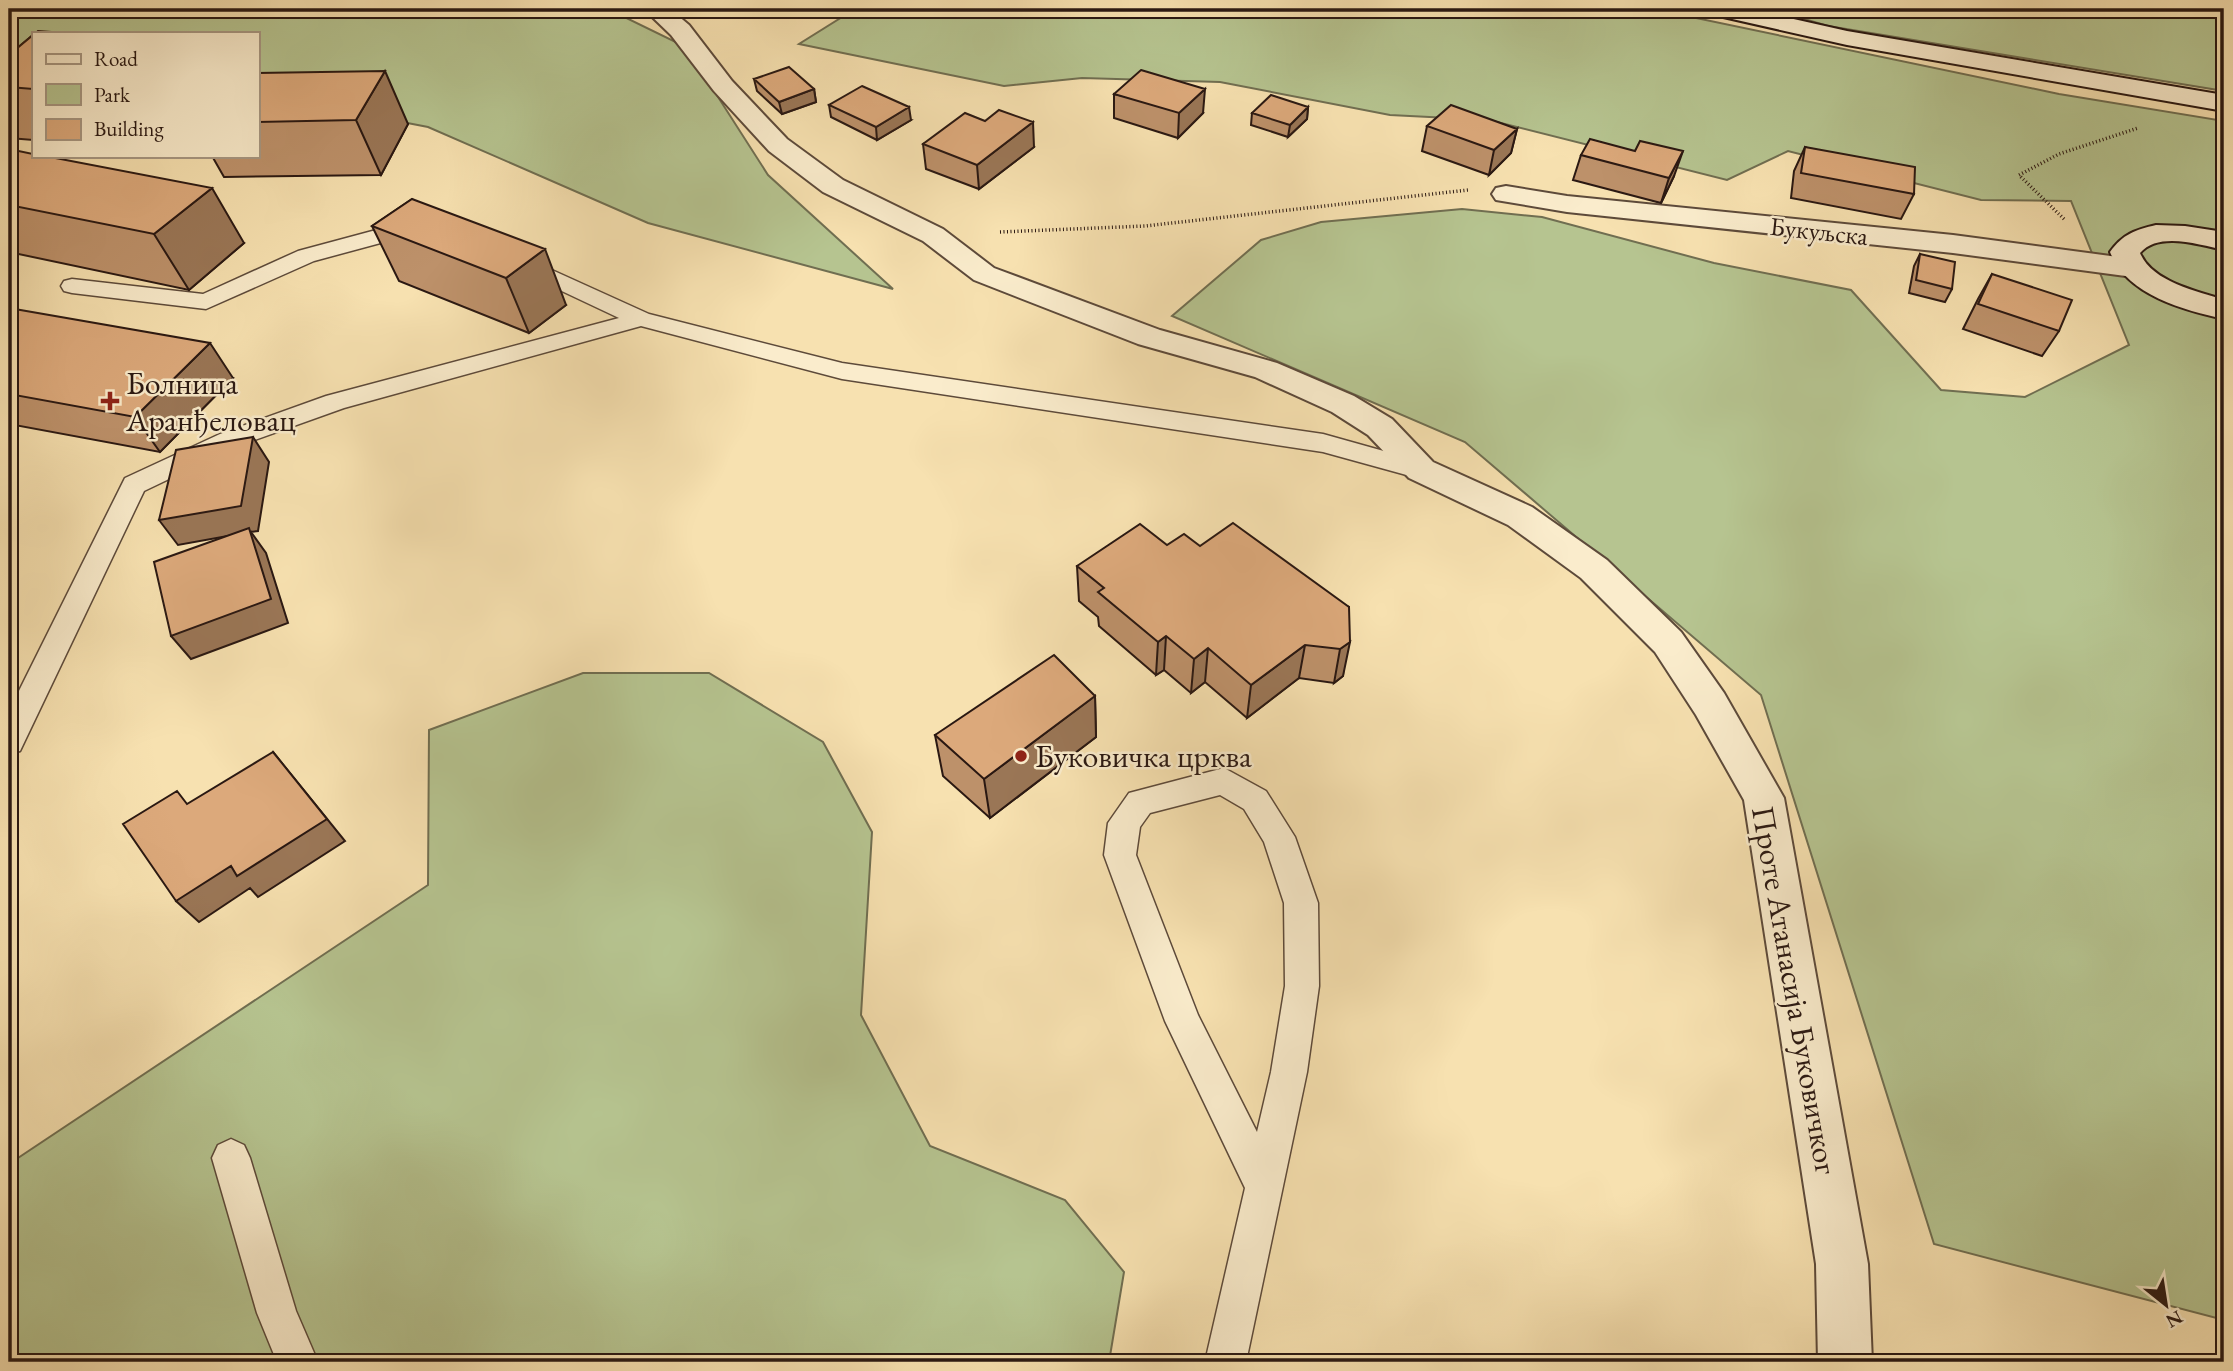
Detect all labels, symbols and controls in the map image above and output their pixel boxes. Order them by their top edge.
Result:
legend [32,32,259,158]
text: Road [94,45,138,72]
text: Park [94,81,131,108]
text: Building [94,115,164,142]
street label: Букуљска [1768,209,1870,253]
place label: Болница Аранђеловац [125,362,296,441]
marker: Болница Аранђеловац [100,391,120,411]
place label: Буковичка црква [1035,735,1252,777]
marker: Буковичка црква [1013,748,1029,764]
street label: Проте Атанасија Буковичког [1742,803,1848,1178]
north arrow [2132,1270,2202,1340]
text: N [2161,1305,2187,1334]

